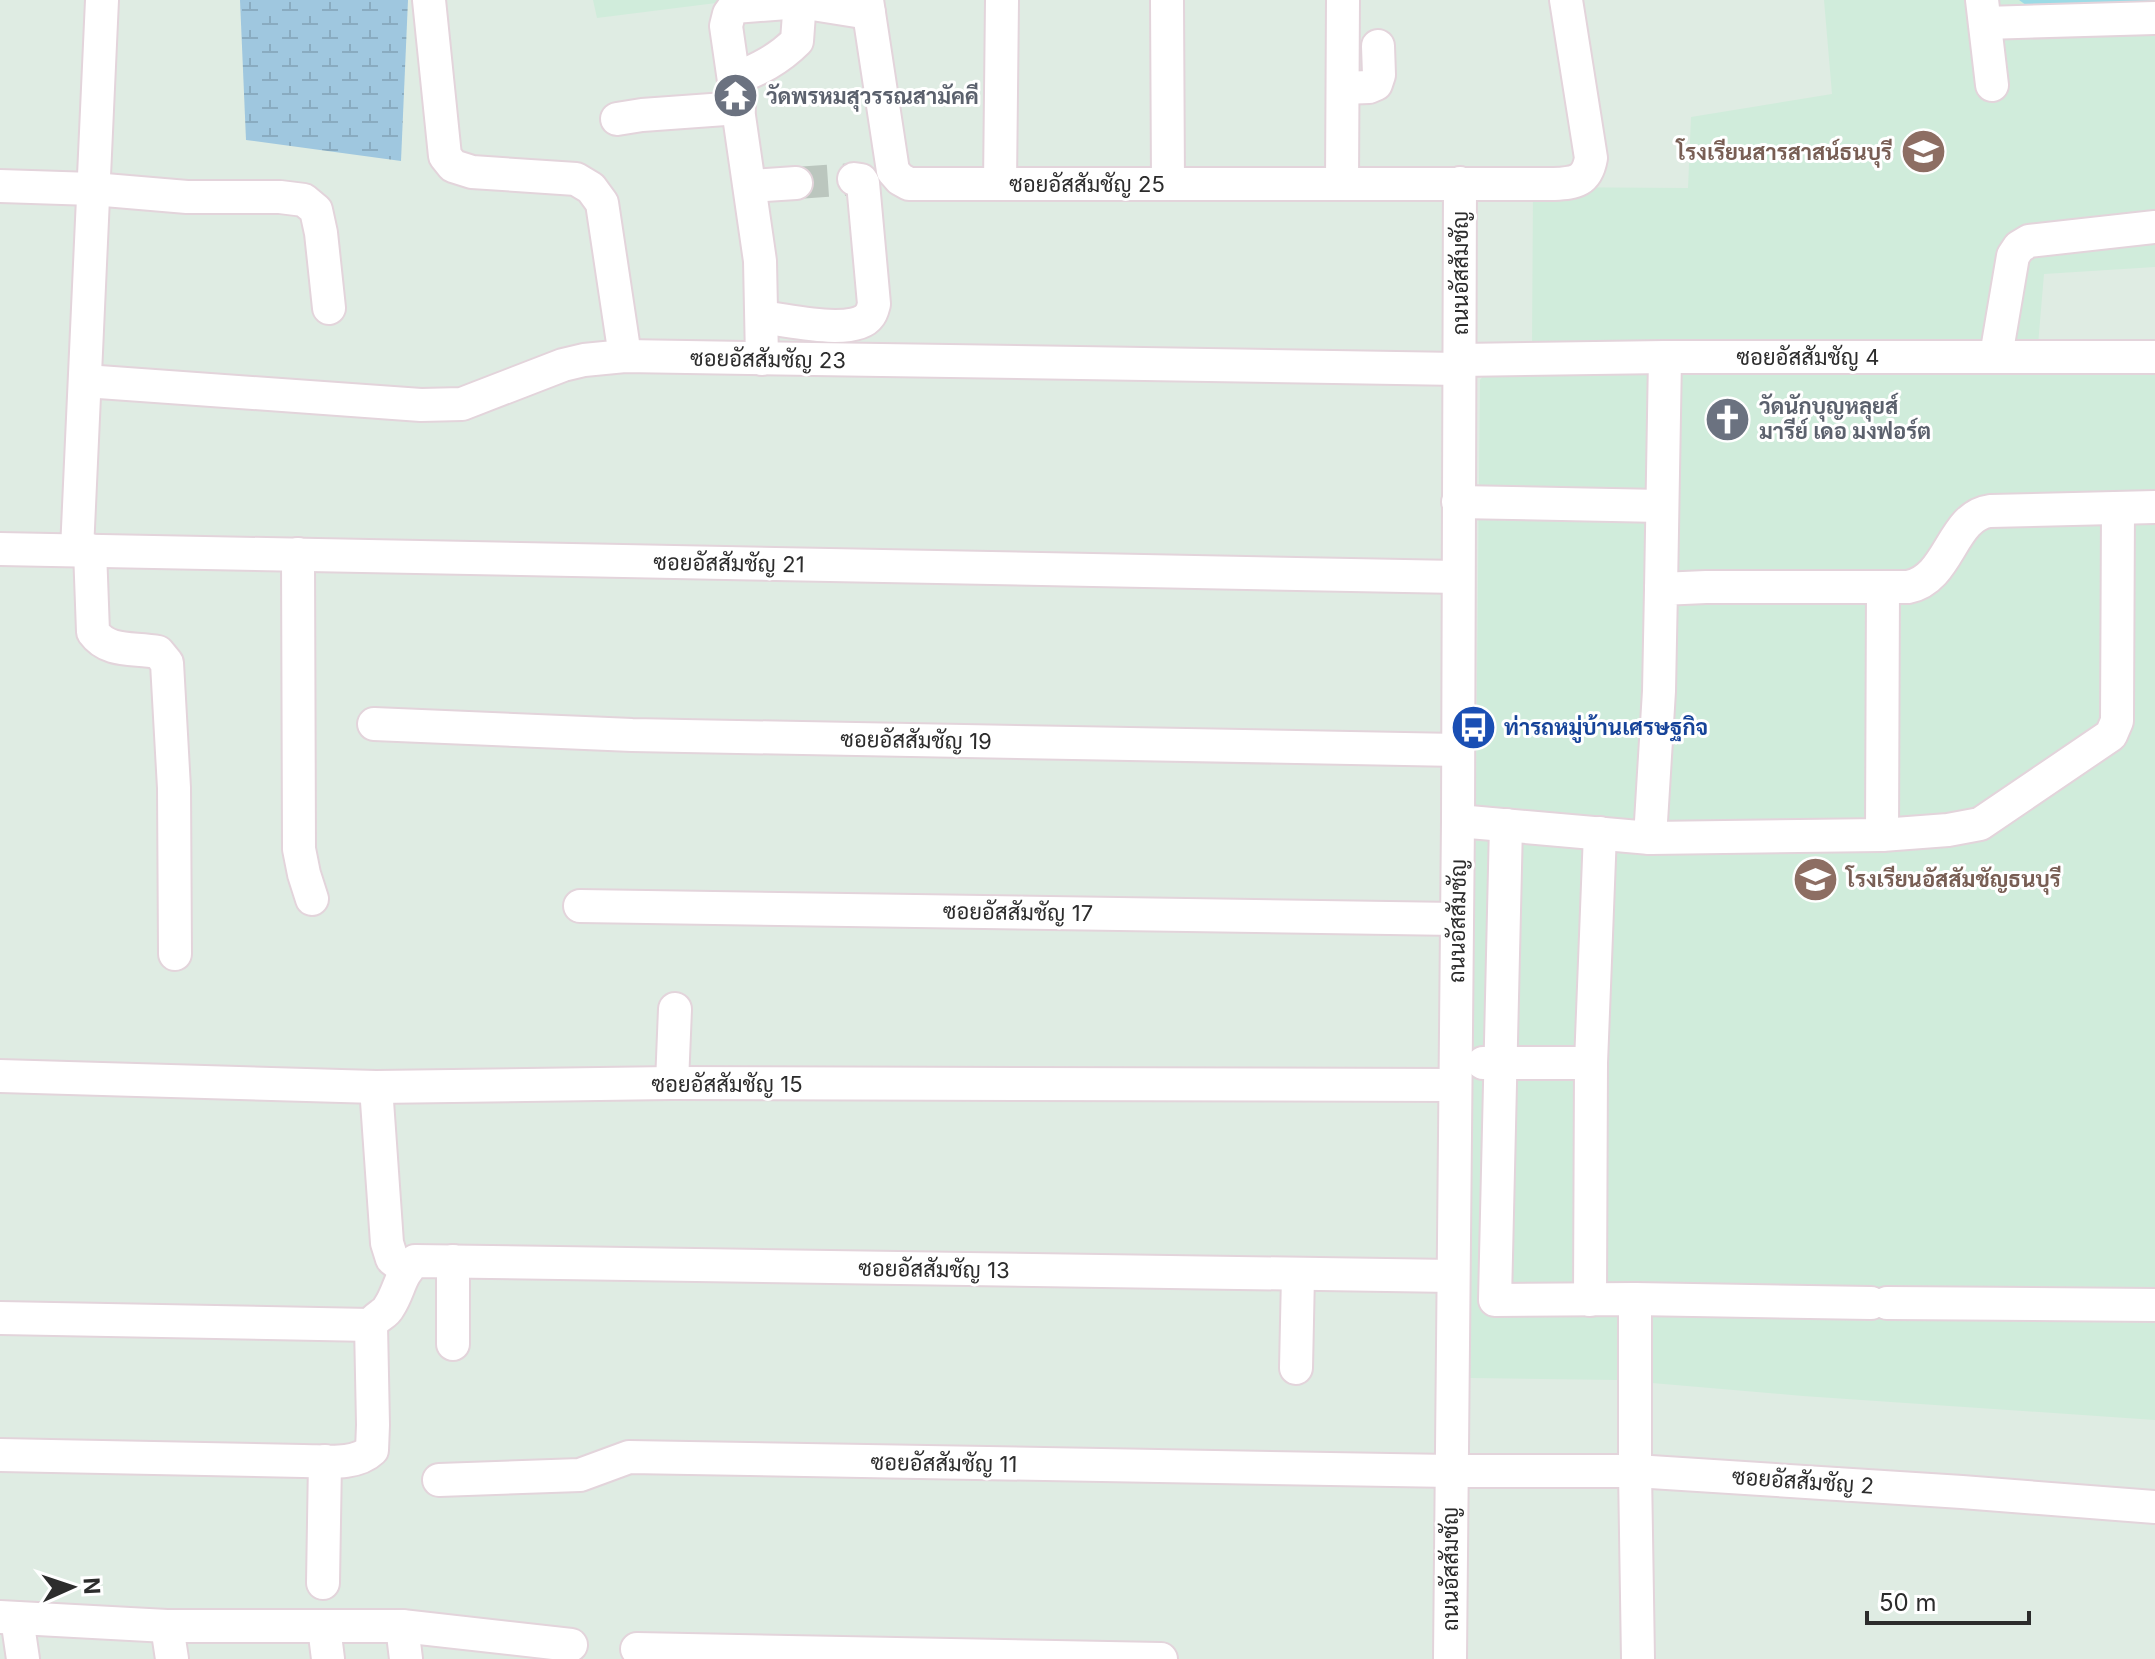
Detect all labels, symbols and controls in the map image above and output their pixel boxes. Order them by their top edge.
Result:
temple icon: วัดพรหมสุวรรณสามัคคี [711,72,759,120]
place label: วัดพรหมสุวรรณสามัคคี [766,82,979,112]
school or university icon: โรงเรียนสารสาสน์ธนบุรี [1899,128,1947,176]
place label: โรงเรียนสารสาสน์ธนบุรี [1674,138,1892,168]
street label: ซอยอัสสัมชัญ 25 [1009,171,1165,198]
street label: ถนนอัสสัมชัญ [1447,211,1474,335]
street label: ซอยอัสสัมชัญ 4 [1737,344,1879,371]
street label: ซอยอัสสัมชัญ 23 [690,345,846,374]
place label: วัดนักบุญหลุยส์ มารีย์ เดอ มงฟอร์ต [1759,392,1931,444]
church icon: วัดนักบุญหลุยส์ มารีย์ เดอ มงฟอร์ต [1704,395,1752,443]
street label: ซอยอัสสัมชัญ 21 [653,549,805,578]
bus stop icon: ท่ารถหมู่บ้านเศรษฐกิจ [1449,703,1497,751]
place label: ท่ารถหมู่บ้านเศรษฐกิจ [1504,713,1708,743]
street label: ซอยอัสสัมชัญ 19 [840,726,992,755]
school or university icon: โรงเรียนอัสสัมชัญธนบุรี [1791,855,1839,903]
street label: ถนนอัสสัมชัญ [1443,859,1472,983]
place label: โรงเรียนอัสสัมชัญธนบุรี [1844,865,2061,895]
street label: ซอยอัสสัมชัญ 17 [943,898,1093,927]
street label: ซอยอัสสัมชัญ 15 [651,1071,803,1098]
street label: ซอยอัสสัมชัญ 13 [858,1255,1010,1284]
street label: ซอยอัสสัมชัญ 11 [870,1449,1018,1478]
street label: ซอยอัสสัมชัญ 2 [1731,1463,1875,1500]
street label: ถนนอัสสัมชัญ [1437,1507,1464,1631]
north arrow [32,1547,112,1627]
scale bar [1867,1575,2029,1625]
text: N [79,1577,105,1595]
text: 50 m [1879,1588,1937,1617]

